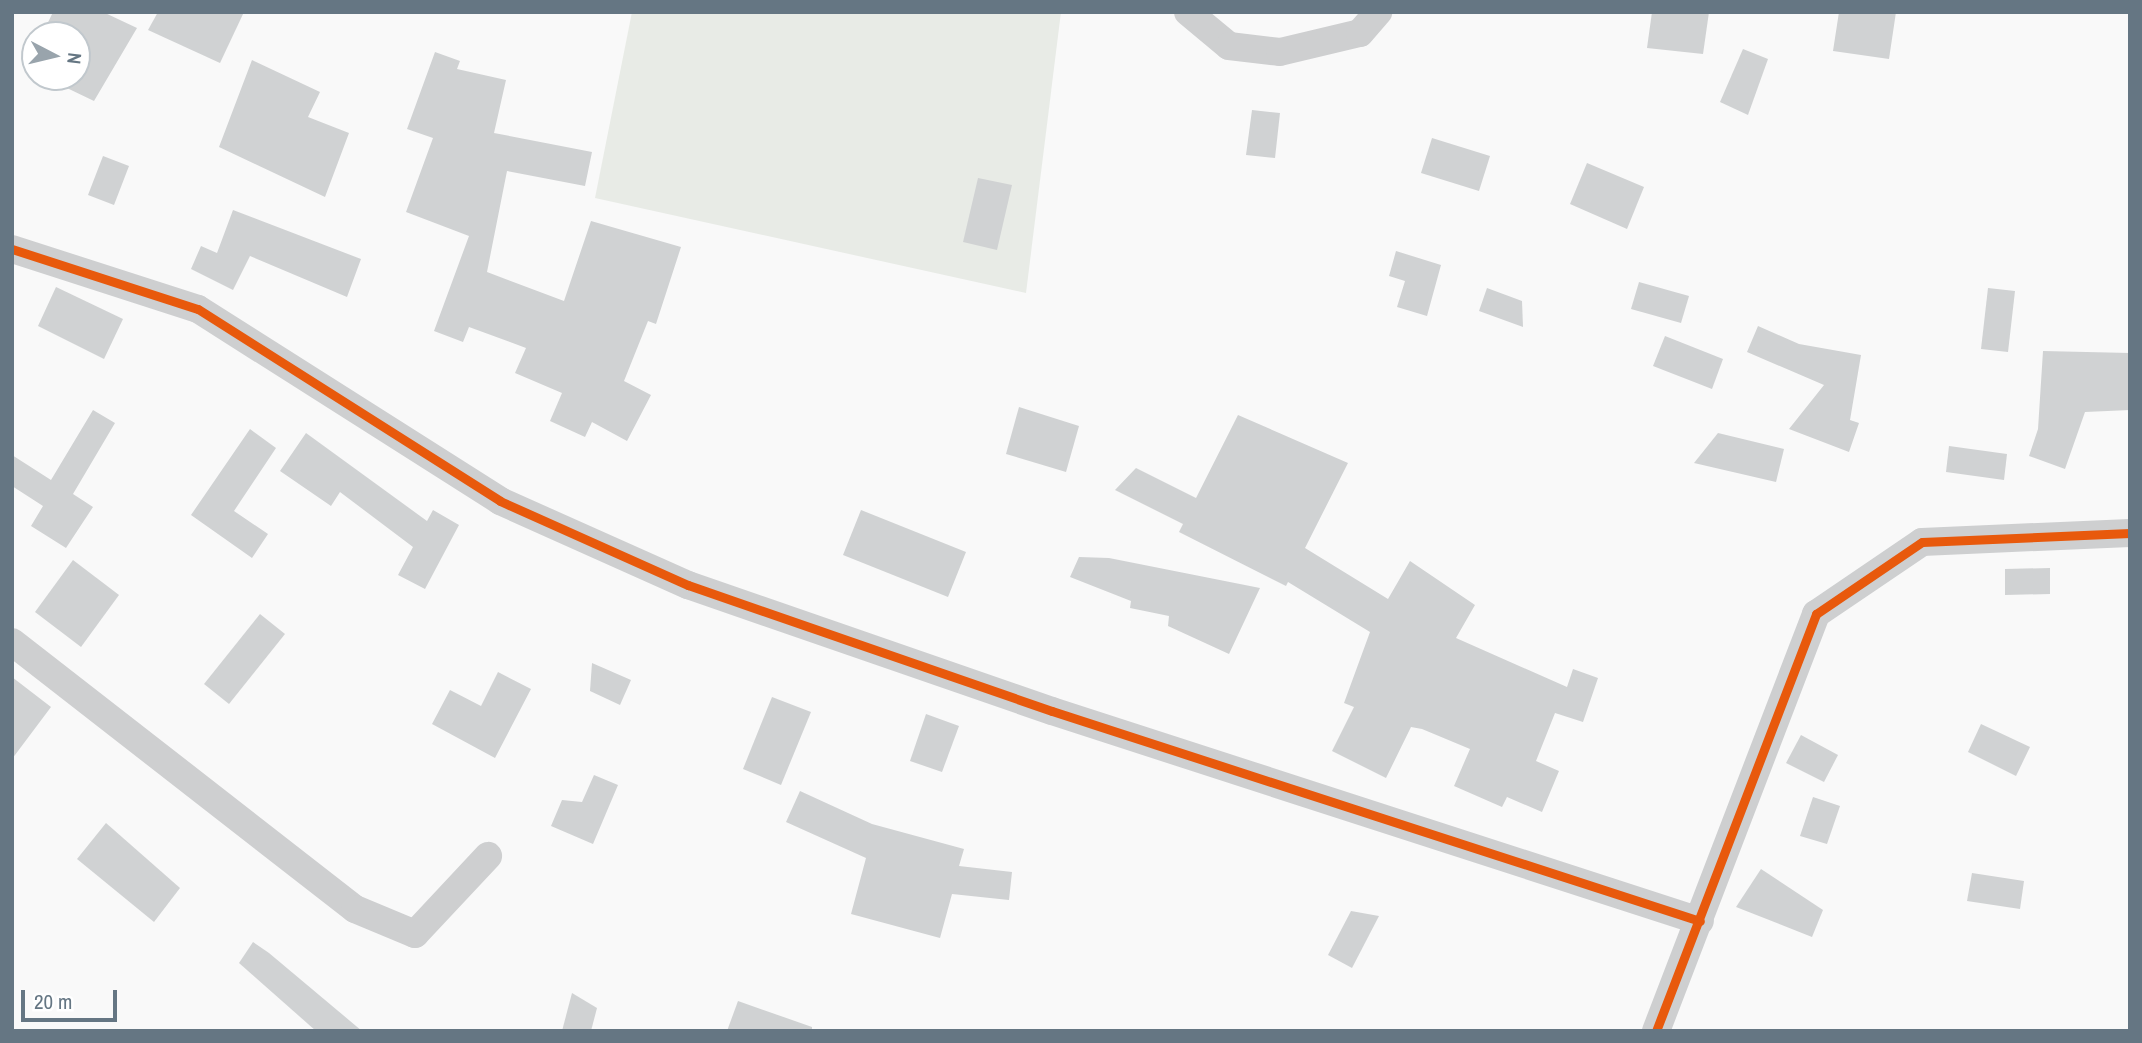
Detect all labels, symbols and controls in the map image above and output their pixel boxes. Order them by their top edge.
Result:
north arrow [21,21,91,91]
text: N [61,51,88,65]
scale bar [24,976,121,1020]
text: 20 m [34,987,72,1016]

